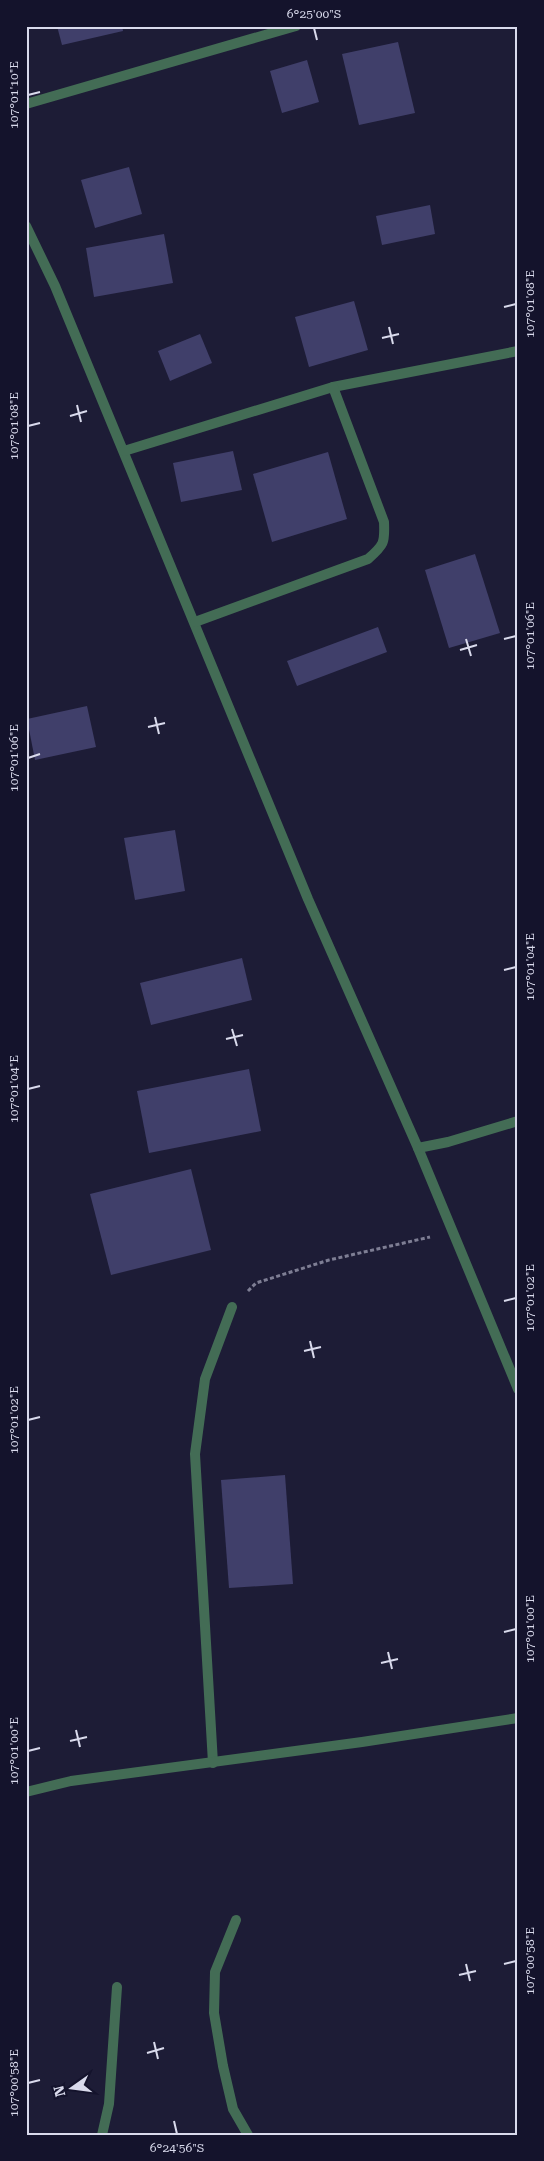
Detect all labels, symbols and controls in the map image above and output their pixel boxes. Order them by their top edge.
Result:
text: 6°25'00"S [287,7,341,21]
text: 107°01'10"E [7,61,21,129]
text: 107°01'08"E [523,270,537,338]
text: 107°01'08"E [7,392,21,460]
text: 107°01'06"E [523,602,537,670]
text: 107°01'06"E [7,724,21,792]
text: 107°01'04"E [523,933,537,1001]
text: 107°01'04"E [7,1055,21,1123]
text: 107°01'02"E [523,1264,537,1332]
text: 107°01'02"E [7,1386,21,1454]
text: 107°01'00"E [523,1595,537,1663]
text: 107°01'00"E [7,1717,21,1785]
text: 107°00'58"E [523,1927,537,1995]
text: 107°00'58"E [7,2049,21,2117]
north arrow [48,2064,98,2114]
text: N [50,2084,68,2098]
text: 6°24'56"S [150,2141,204,2155]

